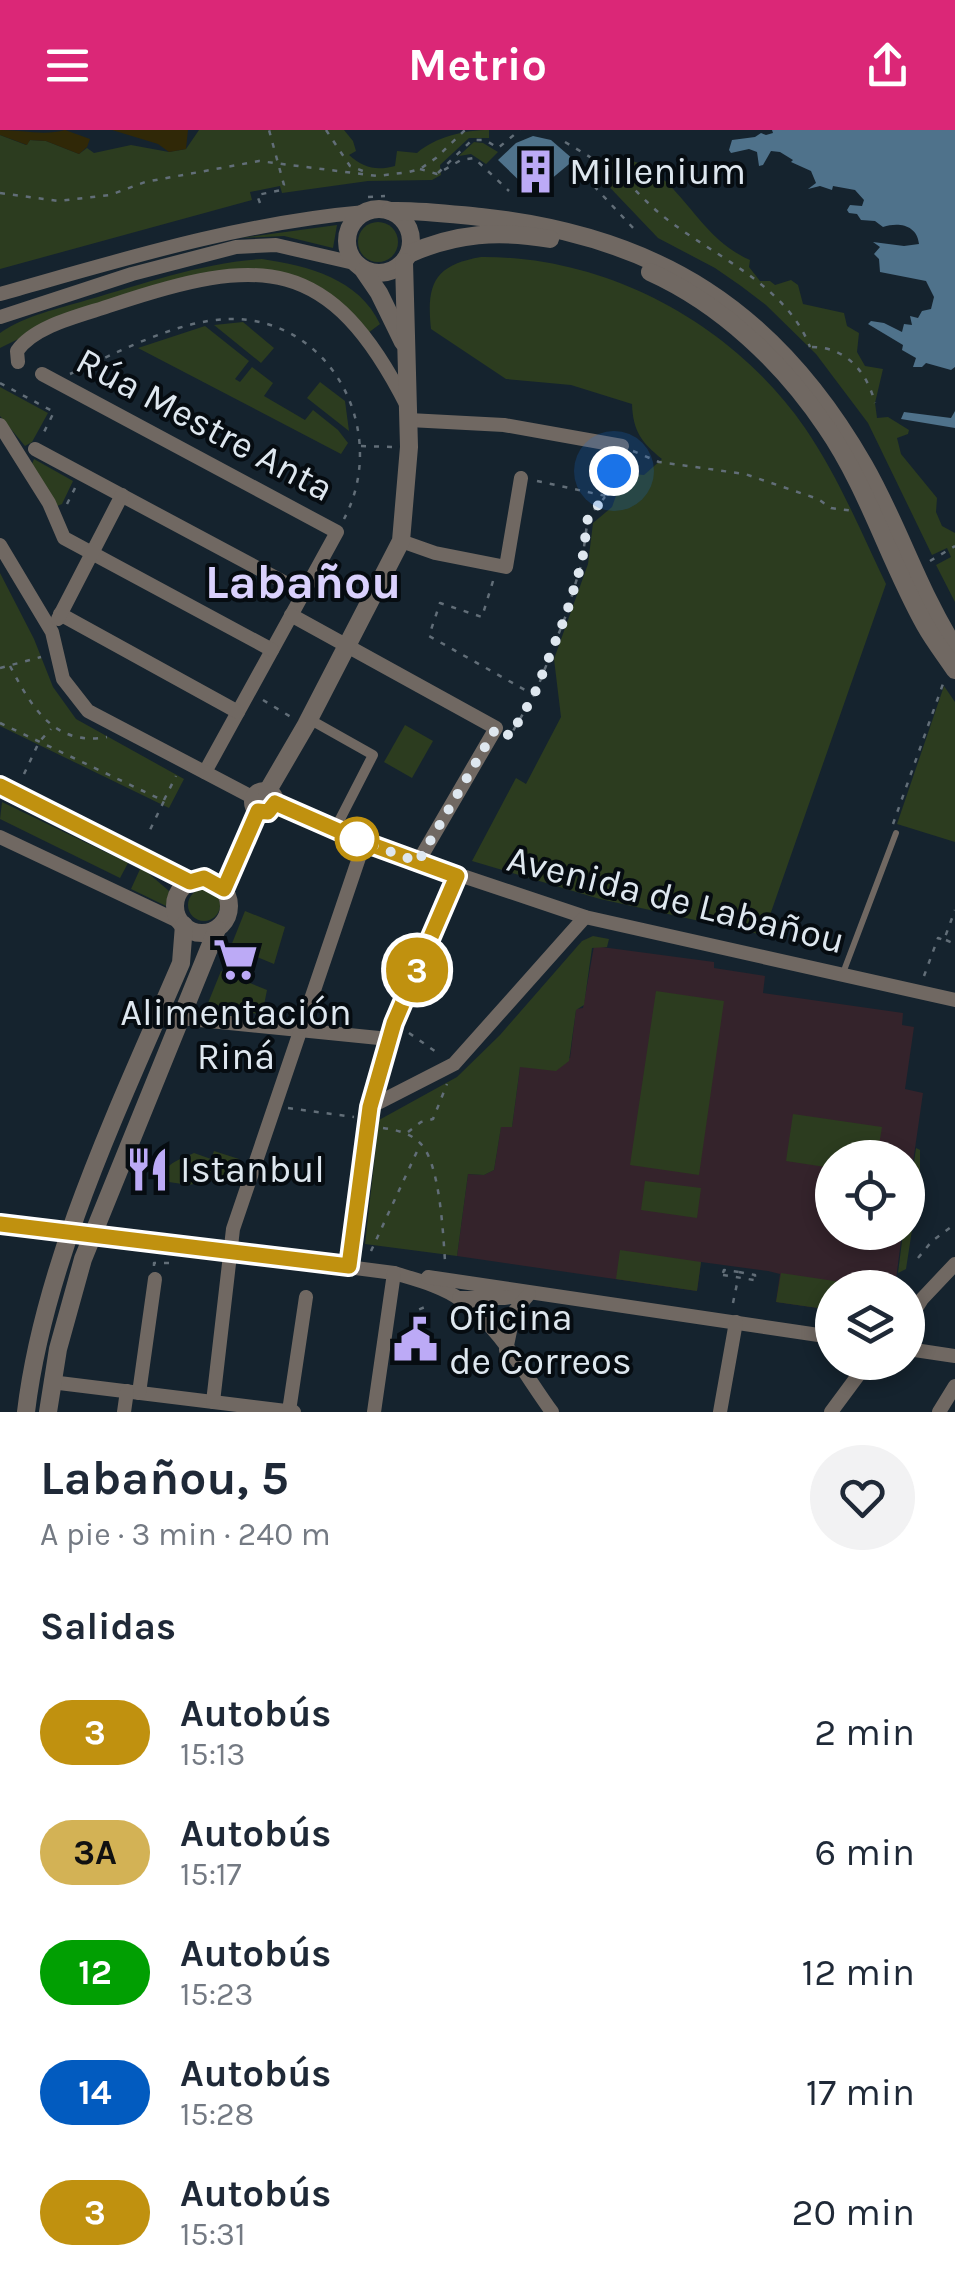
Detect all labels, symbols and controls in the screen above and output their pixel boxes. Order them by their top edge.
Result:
icon: menu [40,38,95,93]
icon: share [860,38,915,93]
text: Metrio [408,39,547,91]
building icon: Millenium [512,147,560,195]
place label: Millenium [569,149,746,194]
street label: Rúa Mestre Anta [69,338,341,511]
your location [589,446,639,496]
district label: Labañou [205,554,401,610]
unlabelled marker [336,818,378,860]
street label: Avenida de Labañou [502,836,849,963]
supermarket icon: Alimentación Riná [212,936,260,984]
line badge: 3 [384,938,450,1002]
text: 3 [406,950,428,991]
place label: Alimentación Riná [120,990,352,1079]
map controls [815,1140,925,1380]
button: locate [815,1140,925,1250]
restaurant icon: Istanbul [123,1145,171,1193]
place label: Istanbul [180,1147,325,1192]
button: layers [815,1270,925,1380]
place label: Oficina de Correos [449,1295,632,1384]
public building icon: Oficina de Correos [392,1315,440,1363]
button: heart [810,1445,915,1550]
text: Labañou, 5 [40,1450,289,1506]
text: A pie · 3 min · 240 m [40,1516,331,1553]
text: Salidas [40,1604,176,1649]
text: Autobús [180,1691,331,1736]
text: 2 min [814,1710,915,1755]
text: 3 [84,1712,106,1753]
text: 15:13 [180,1736,246,1773]
text: Autobús [180,1811,331,1856]
text: 6 min [814,1830,915,1875]
text: 3A [73,1832,117,1873]
text: 15:17 [180,1856,242,1893]
text: Autobús [180,1931,331,1976]
text: 12 min [802,1950,915,1995]
text: 12 [78,1952,112,1993]
text: 15:23 [180,1976,253,2013]
text: Autobús [180,2051,331,2096]
text: 17 min [806,2070,915,2115]
text: 14 [78,2072,112,2113]
text: 15:28 [180,2096,254,2133]
text: Autobús [180,2171,331,2216]
text: 20 min [792,2190,915,2235]
text: 3 [84,2192,106,2233]
text: 15:31 [180,2216,246,2253]

